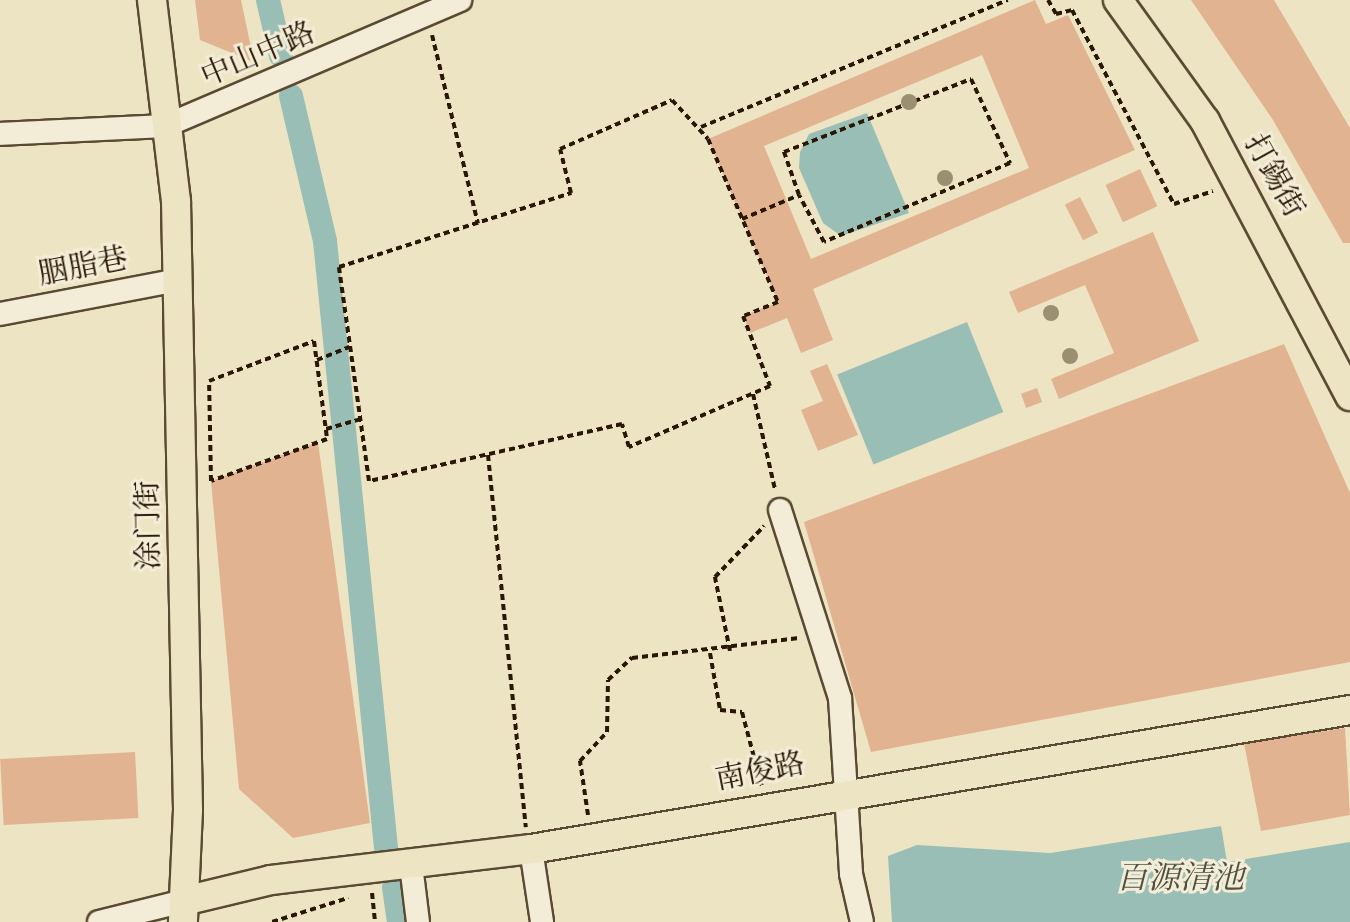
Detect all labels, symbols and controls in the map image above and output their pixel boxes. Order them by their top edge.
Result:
street label: 中山中路 [196,15,320,95]
street label: 打錫街 [1236,128,1312,224]
street label: 胭脂巷 [35,241,131,293]
street label: 涂门街 [130,480,168,570]
street label: 南俊路 [712,746,808,798]
water label: 百源清池 [1116,859,1244,897]

